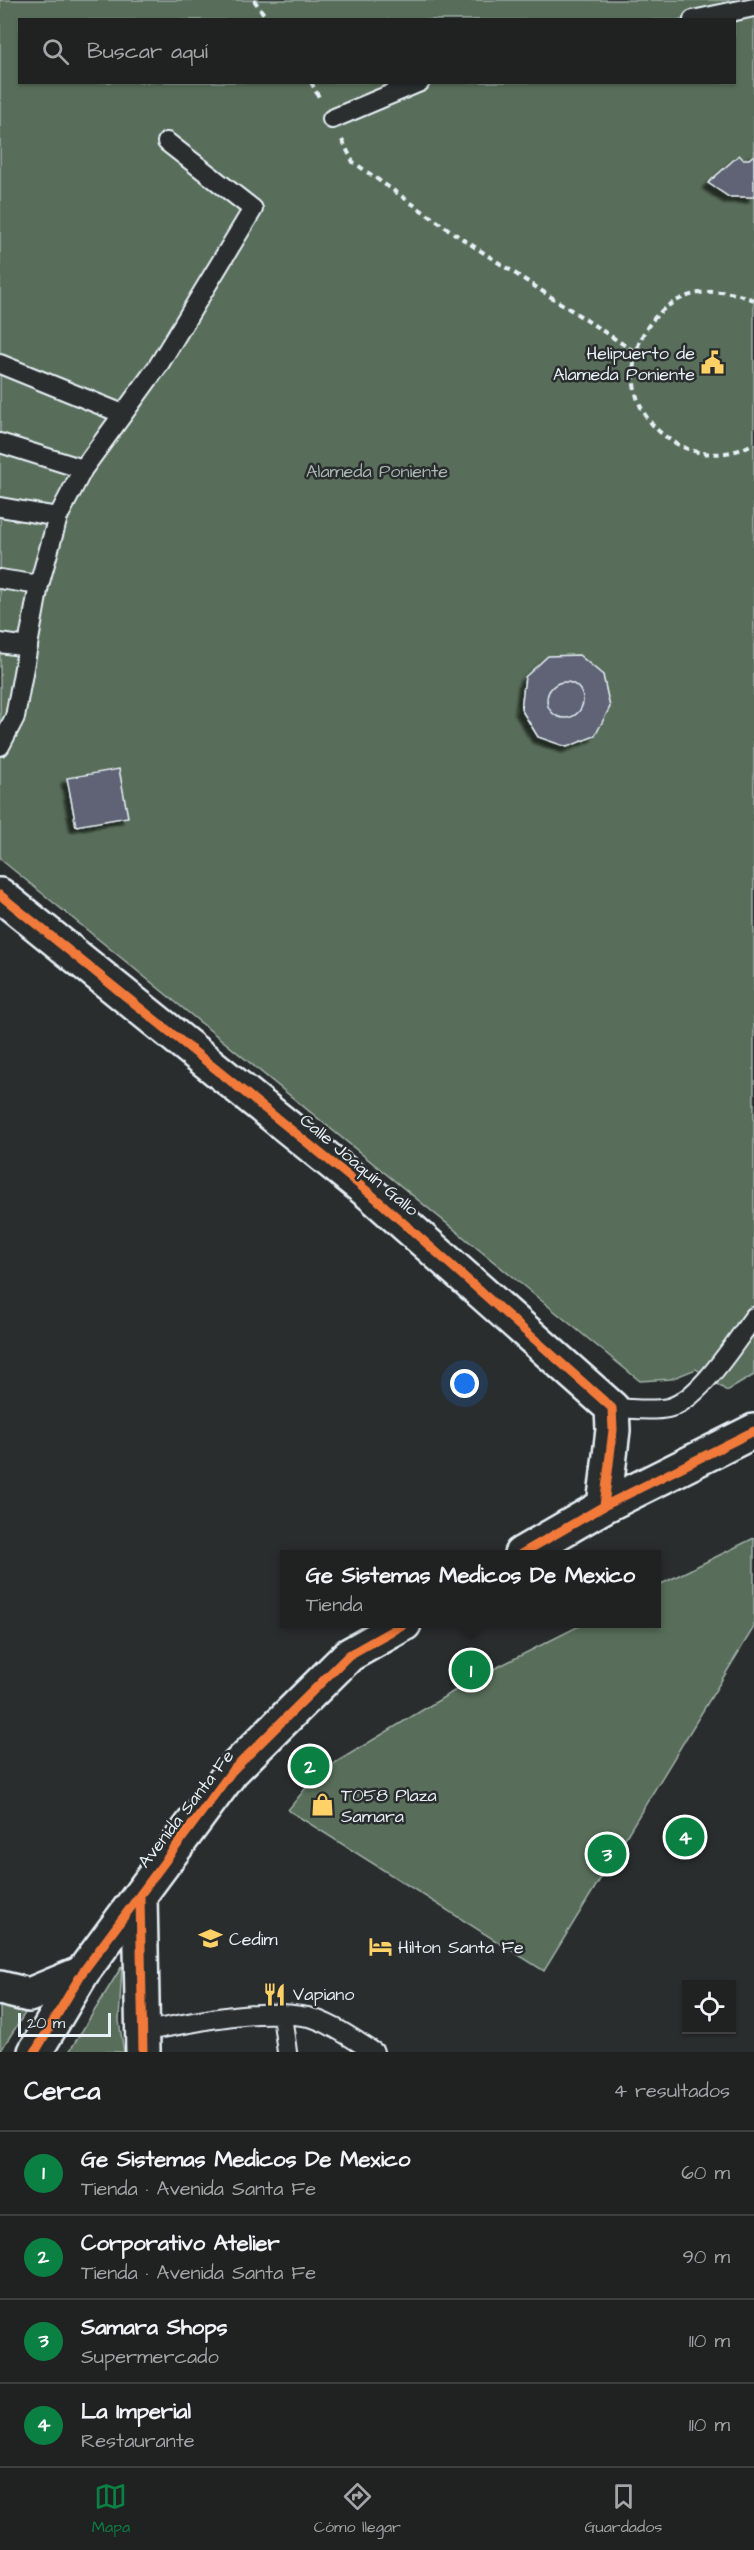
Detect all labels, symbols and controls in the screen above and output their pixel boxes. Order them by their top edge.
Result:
search box [18,18,736,84]
icon: search [39,35,72,68]
text: Buscar aquí [87,36,208,67]
place label: Helipuerto de Alameda Poniente [553,341,695,387]
public building icon: Helipuerto de Alameda Poniente [700,350,726,376]
park label: Alameda Poniente [306,459,448,484]
street label: Calle Joaquín Gallo [294,1108,424,1222]
your location [450,1369,479,1398]
popup [280,1550,661,1628]
text: Ge Sistemas Medicos De Mexico [306,1560,635,1591]
text: Tienda [306,1591,363,1619]
pin: 1 [452,1648,490,1692]
pin: 2 [290,1744,330,1788]
street label: Avenida Santa Fe [132,1745,240,1873]
place label: T058 Plaza Samara [341,1783,437,1829]
shop icon: T058 Plaza Samara [310,1792,336,1818]
pin: 4 [666,1814,704,1860]
pin: 3 [588,1832,626,1876]
school or university icon: Cedim [198,1926,224,1952]
place label: Cedim [229,1927,277,1952]
hotel icon: Hilton Santa Fe [367,1934,393,1960]
place label: Hilton Santa Fe [398,1935,524,1960]
map controls [682,1980,736,2034]
button: locate [682,1980,736,2034]
restaurant icon: Vapiano [262,1981,288,2007]
place label: Vapiano [293,1982,354,2007]
scale bar [18,2010,111,2038]
text: 20 m [27,2012,65,2034]
text: Cerca [24,2073,101,2109]
text: 4 resultados [613,2077,730,2105]
text: Ge Sistemas Medicos De Mexico [81,2144,410,2175]
text: 1 [42,2159,45,2187]
text: 60 m [681,2159,730,2187]
text: Tienda · Avenida Santa Fe [81,2175,316,2203]
text: Corporativo Atelier [81,2228,280,2259]
text: 2 [38,2243,49,2271]
text: 90 m [682,2243,730,2271]
text: Tienda · Avenida Santa Fe [81,2259,316,2287]
text: Samara Shops [81,2312,227,2343]
text: 3 [38,2327,49,2355]
text: 110 m [689,2327,730,2355]
text: Supermercado [81,2343,219,2371]
text: La Imperial [81,2396,191,2427]
text: 4 [37,2411,50,2439]
text: 110 m [689,2411,730,2439]
text: Restaurante [81,2427,195,2455]
tab: Mapa [92,2480,130,2538]
tab: Cómo llegar [314,2480,401,2538]
tab: Guardados [584,2480,662,2538]

